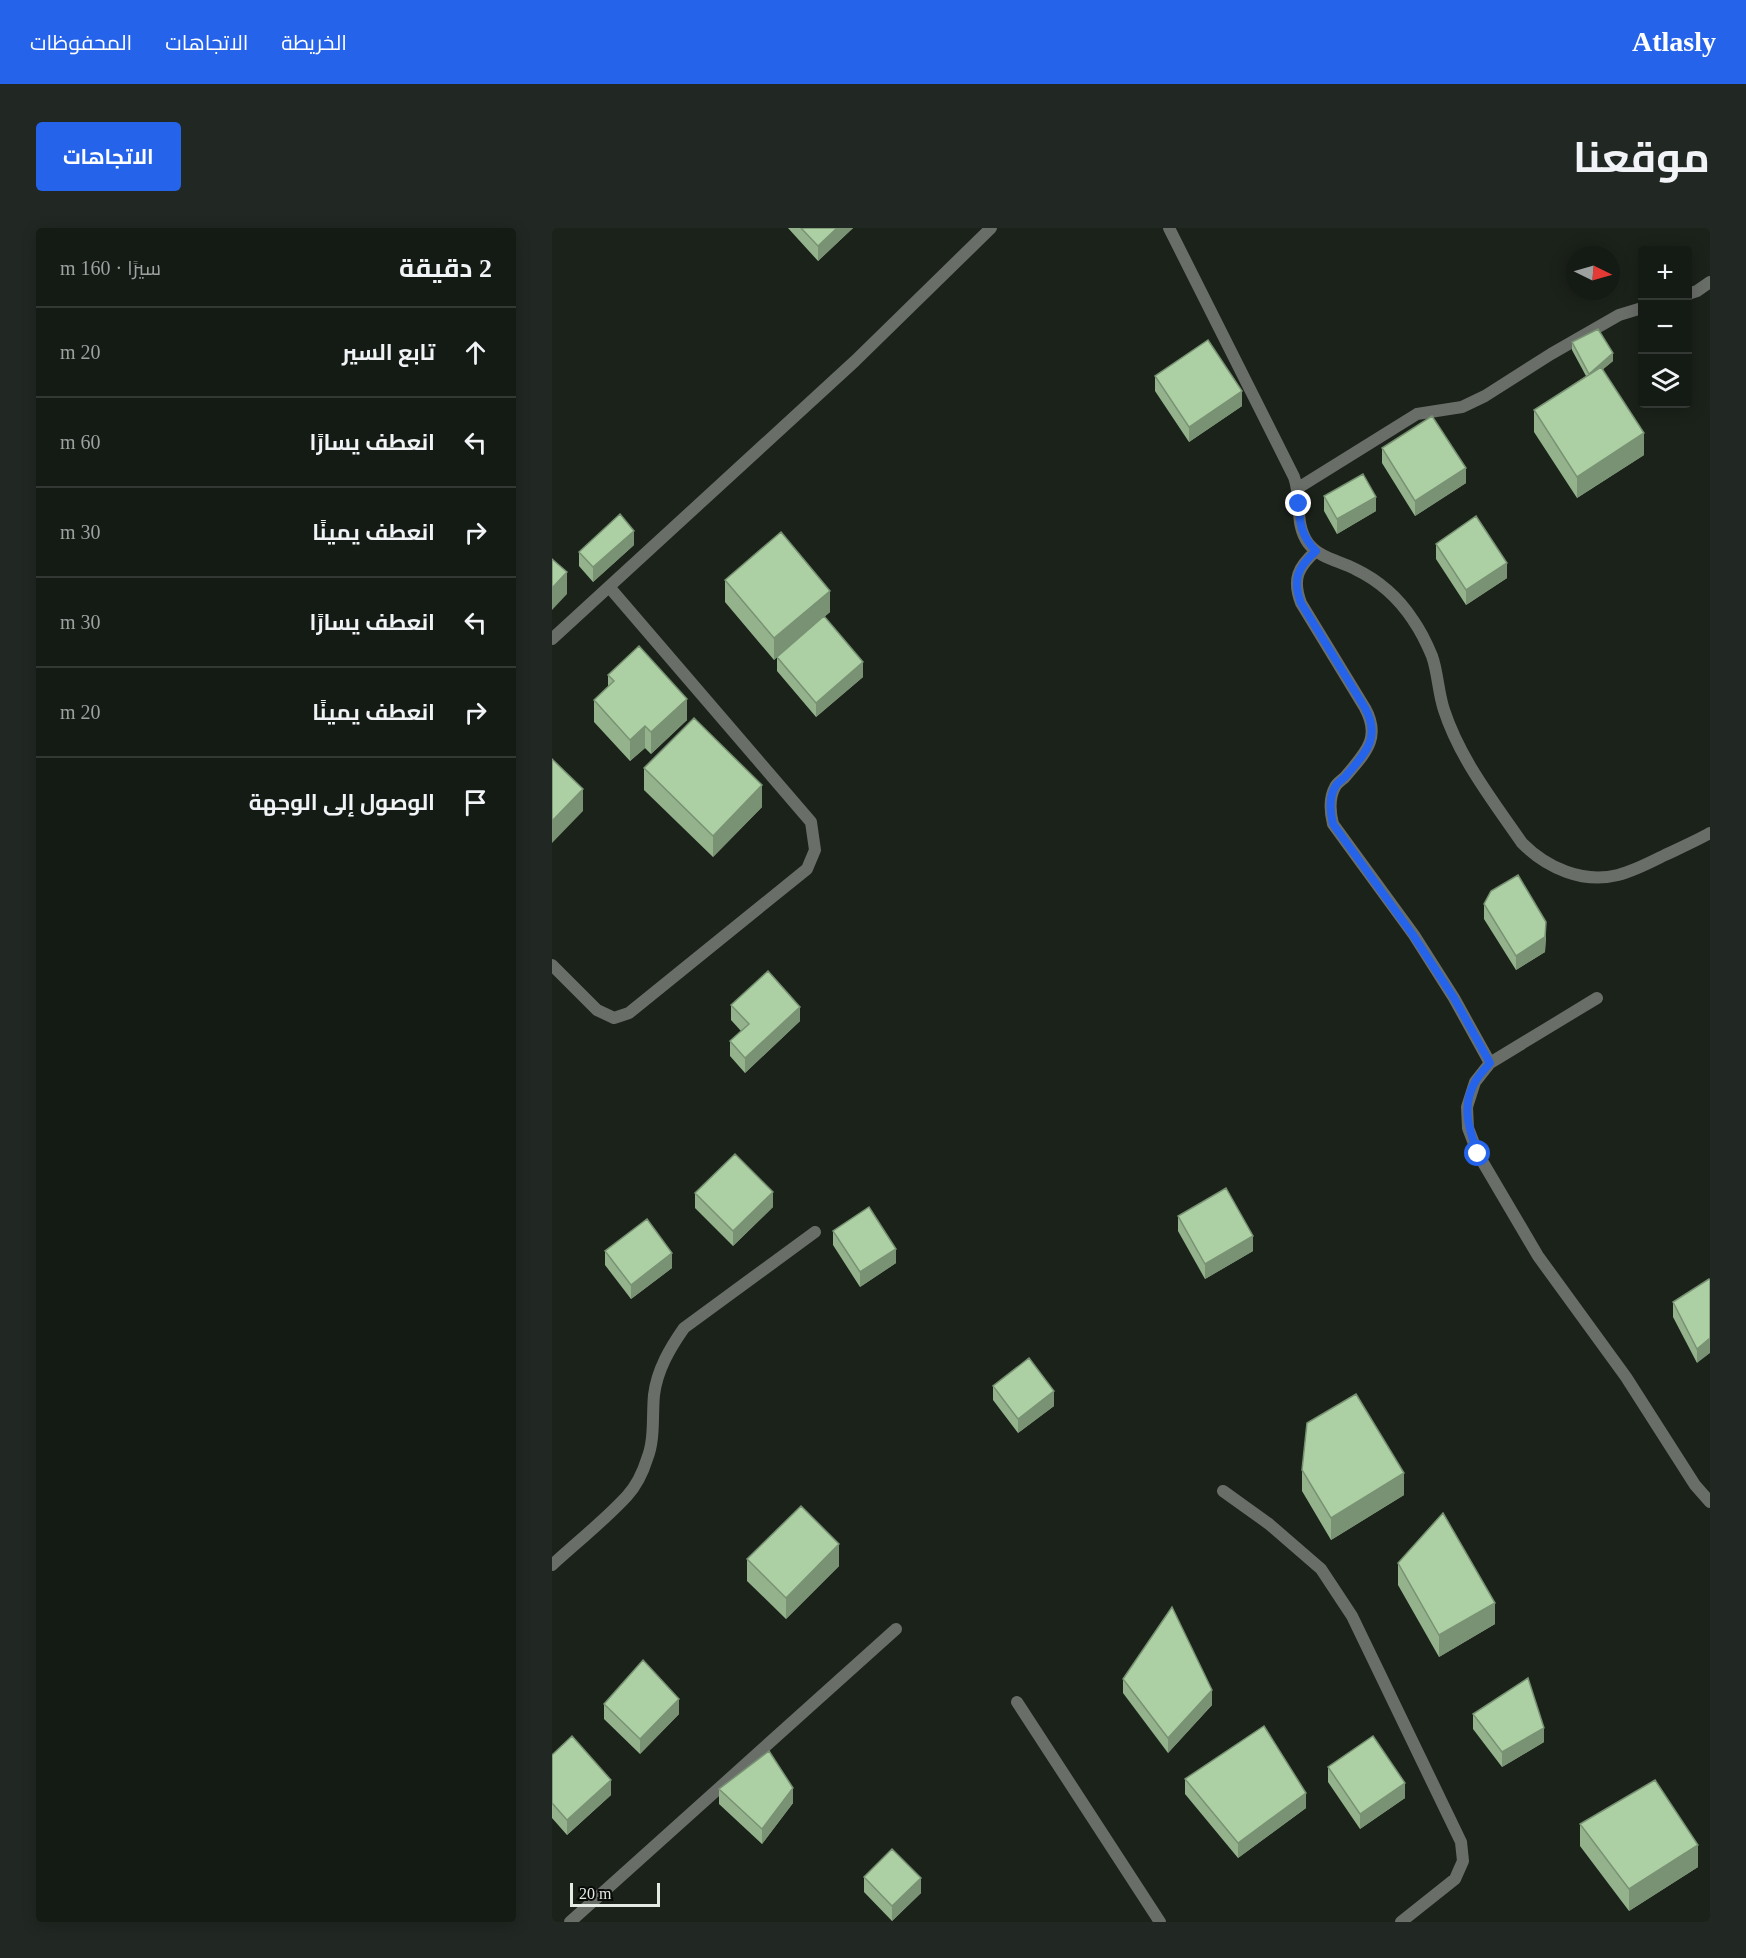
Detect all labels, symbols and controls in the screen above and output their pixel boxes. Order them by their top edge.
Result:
text: Atlasly [1632,26,1716,57]
text: المحفوظات [30,31,132,55]
text: الاتجاهات [165,31,248,55]
text: الخريطة [281,31,347,55]
button: الاتجاهات [36,122,181,191]
text: موقعنا [1573,135,1710,181]
north arrow [1566,246,1620,300]
map controls [1638,246,1692,408]
button: + [1638,246,1692,300]
text: 2 دقيقة [399,254,492,283]
text: سيرًا · 160 m [60,257,161,279]
button: − [1638,300,1692,354]
icon: ahead [459,336,492,369]
text: تابع السير [342,340,435,365]
text: 20 m [60,341,101,363]
button: layers [1638,354,1692,408]
icon: left [459,426,492,459]
text: انعطف يسارًا [310,430,435,455]
text: 60 m [60,431,101,453]
route end [1285,490,1311,516]
icon: right [459,516,492,549]
text: انعطف يمينًا [312,520,435,545]
text: 30 m [60,521,101,543]
icon: left [459,606,492,639]
text: انعطف يسارًا [310,610,435,635]
text: 30 m [60,611,101,633]
icon: right [459,696,492,729]
text: انعطف يمينًا [312,700,435,725]
text: 20 m [60,701,101,723]
icon: arrive [459,786,492,819]
text: الوصول إلى الوجهة [249,790,435,815]
route start [1464,1140,1490,1166]
scale bar [570,1880,660,1908]
text: 20 m [579,1885,611,1902]

